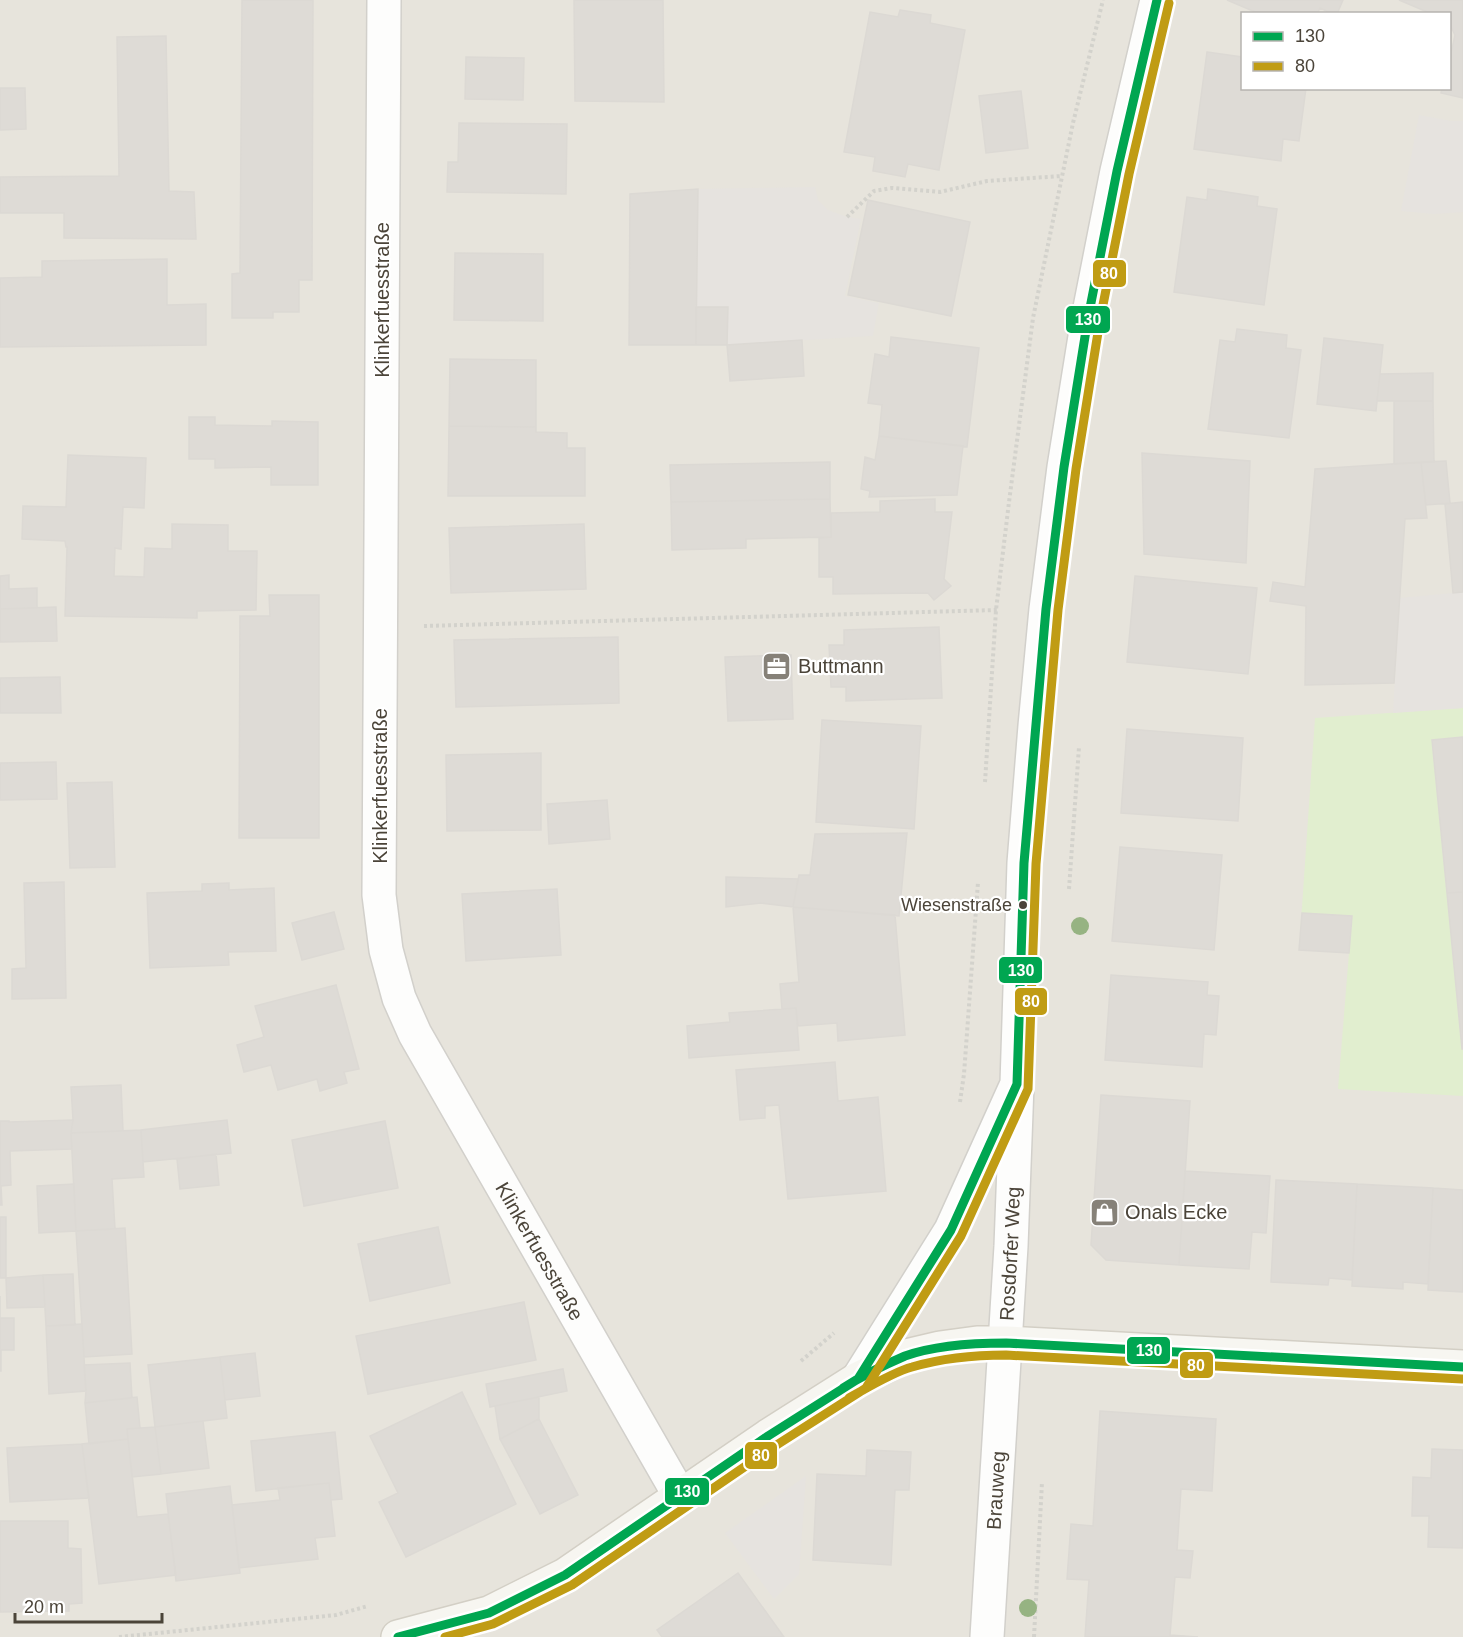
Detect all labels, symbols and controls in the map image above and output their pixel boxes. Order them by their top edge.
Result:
legend [1241,12,1451,90]
text: 130 [1295,26,1325,46]
text: 80 [1295,56,1315,76]
street label: Klinkerfuesstraße [371,222,393,378]
line badge: 80 [1092,259,1127,288]
text: 80 [1100,265,1118,282]
line badge: 130 [1065,305,1111,334]
text: 130 [1075,311,1101,328]
office icon: Buttmann [761,650,793,682]
place label: Buttmann [798,655,884,677]
street label: Klinkerfuesstraße [369,708,391,864]
place label: Wiesenstraße [901,895,1012,915]
marker: Wiesenstraße [1017,899,1029,911]
line badge: 130 [998,956,1043,984]
text: 130 [1008,962,1034,979]
line badge: 80 [1014,987,1048,1016]
text: 80 [1022,993,1040,1010]
street label: Klinkerfuesstraße [491,1178,588,1324]
street label: Rosdorfer Weg [995,1186,1024,1321]
shop icon: Onals Ecke [1088,1196,1120,1228]
place label: Onals Ecke [1125,1201,1227,1223]
line badge: 130 [1126,1336,1171,1365]
text: 130 [1136,1342,1162,1359]
line badge: 80 [1179,1351,1214,1379]
text: 80 [1187,1357,1205,1374]
line badge: 80 [744,1441,778,1470]
text: 80 [752,1447,770,1464]
street label: Brauweg [983,1450,1009,1530]
line badge: 130 [664,1477,710,1506]
text: 130 [674,1483,700,1500]
scale bar [15,1586,162,1624]
text: 20 m [24,1597,64,1617]

